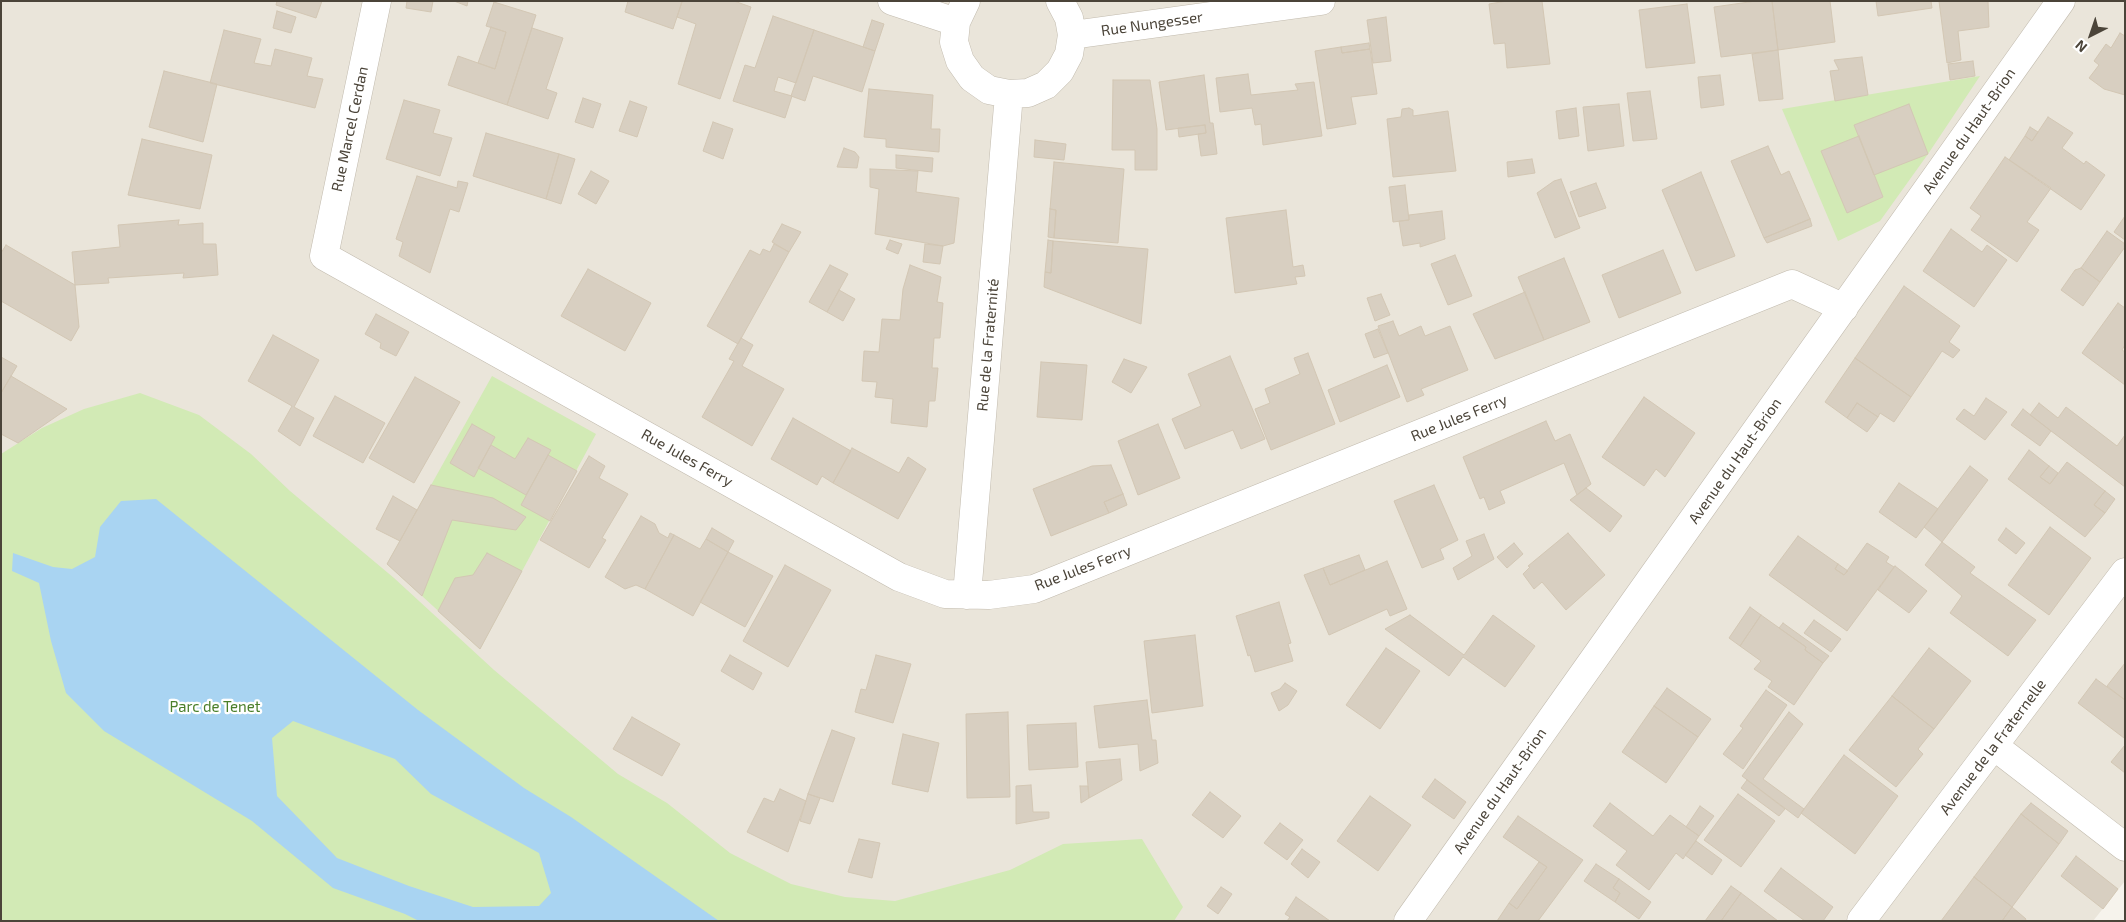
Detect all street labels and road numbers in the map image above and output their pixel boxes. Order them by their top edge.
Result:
street label: Rue Nungesser [1100,8,1204,40]
street label: Rue Marcel Cerdan [328,65,372,193]
street label: Avenue du Haut-Brion [1919,65,2019,197]
street label: Rue de la Fraternité [973,278,1003,412]
street label: Rue Jules Ferry [1408,391,1510,445]
street label: Avenue du Haut-Brion [1685,395,1785,527]
street label: Rue Jules Ferry [638,425,736,491]
street label: Rue Jules Ferry [1032,541,1134,595]
street label: Avenue de la Fraternelle [1936,676,2050,818]
street label: Avenue du Haut-Brion [1450,725,1550,857]

